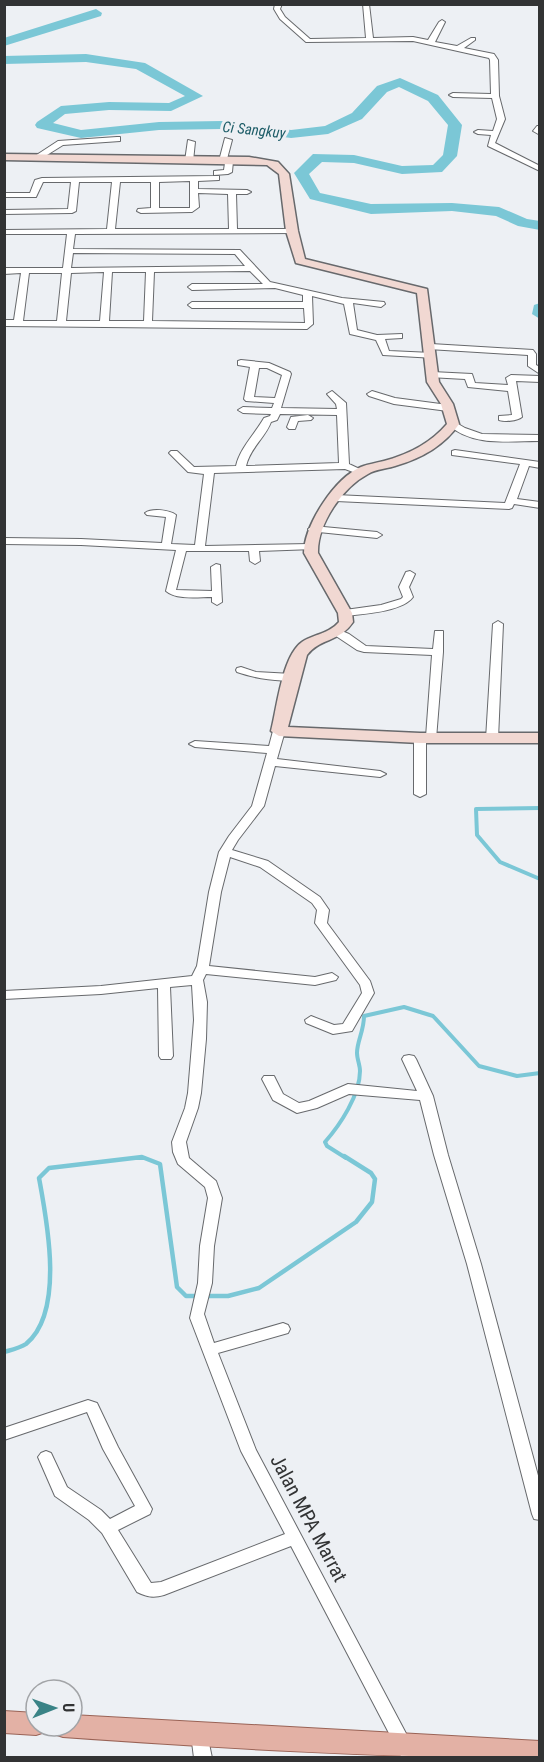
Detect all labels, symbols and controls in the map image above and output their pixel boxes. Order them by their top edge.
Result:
water label: Ci Sangkuy [222,118,287,142]
street label: Jalan MPA Marrat [265,1450,353,1586]
north arrow [24,1678,84,1738]
text: U [59,1703,78,1712]

